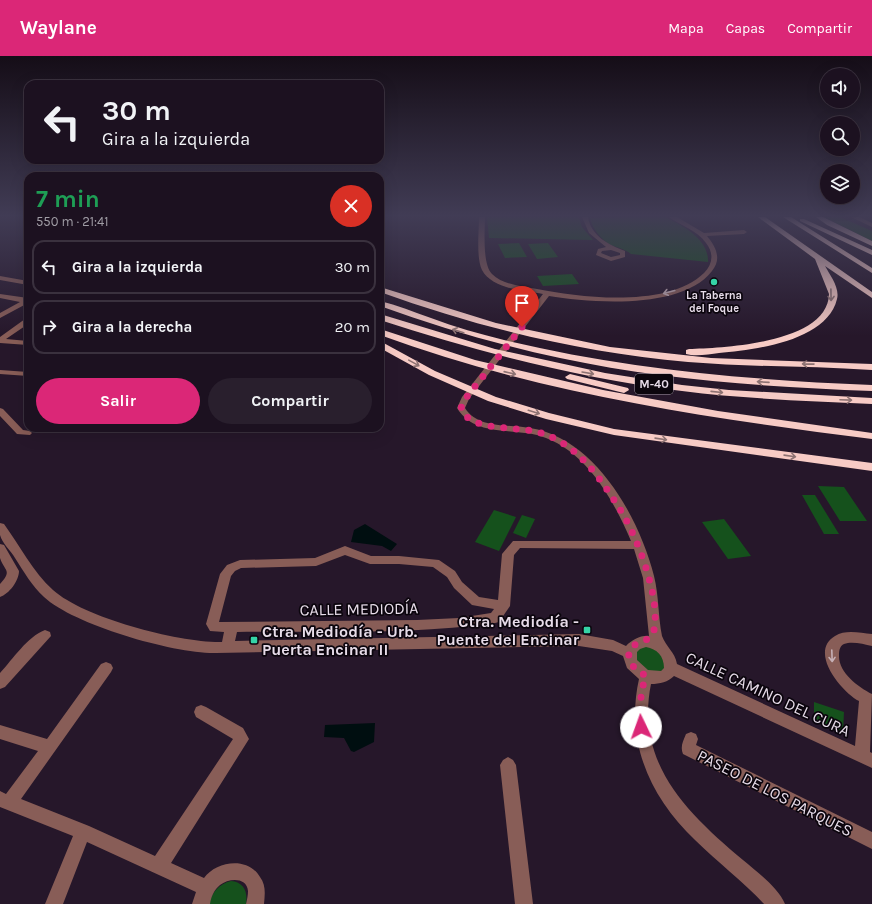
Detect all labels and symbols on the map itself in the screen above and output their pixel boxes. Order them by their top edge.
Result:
marker: La Taberna del Foque [709,277,719,287]
pin [505,286,539,327]
one-way arrow [827,288,835,301]
one-way arrow [663,289,676,296]
place label: La Taberna del Foque [686,289,742,315]
one-way arrow [452,327,465,334]
one-way arrow [408,360,420,367]
one-way arrow [802,360,815,368]
one-way arrow [581,369,594,377]
one-way arrow [504,370,517,378]
road number: M-40 [635,374,673,394]
one-way arrow [757,379,770,386]
one-way arrow [710,388,723,395]
one-way arrow [839,396,852,403]
one-way arrow [528,409,541,416]
one-way arrow [654,435,667,443]
one-way arrow [783,452,796,460]
street label: CALLE MEDIODÍA [299,598,419,620]
place label: Ctra. Mediodía - Puente del Encinar [436,612,580,649]
place label: Ctra. Mediodía - Urb. Puerta Encinar II [262,622,418,659]
marker: Ctra. Mediodía - Puente del Encinar [582,625,592,635]
marker: Ctra. Mediodía - Urb. Puerta Encinar II [249,635,259,645]
street label: CALLE CAMINO DEL CURA [683,648,853,740]
one-way arrow [828,649,836,662]
position arrow [620,706,662,748]
street label: PASEO DE LOS PARQUES [694,746,856,840]

